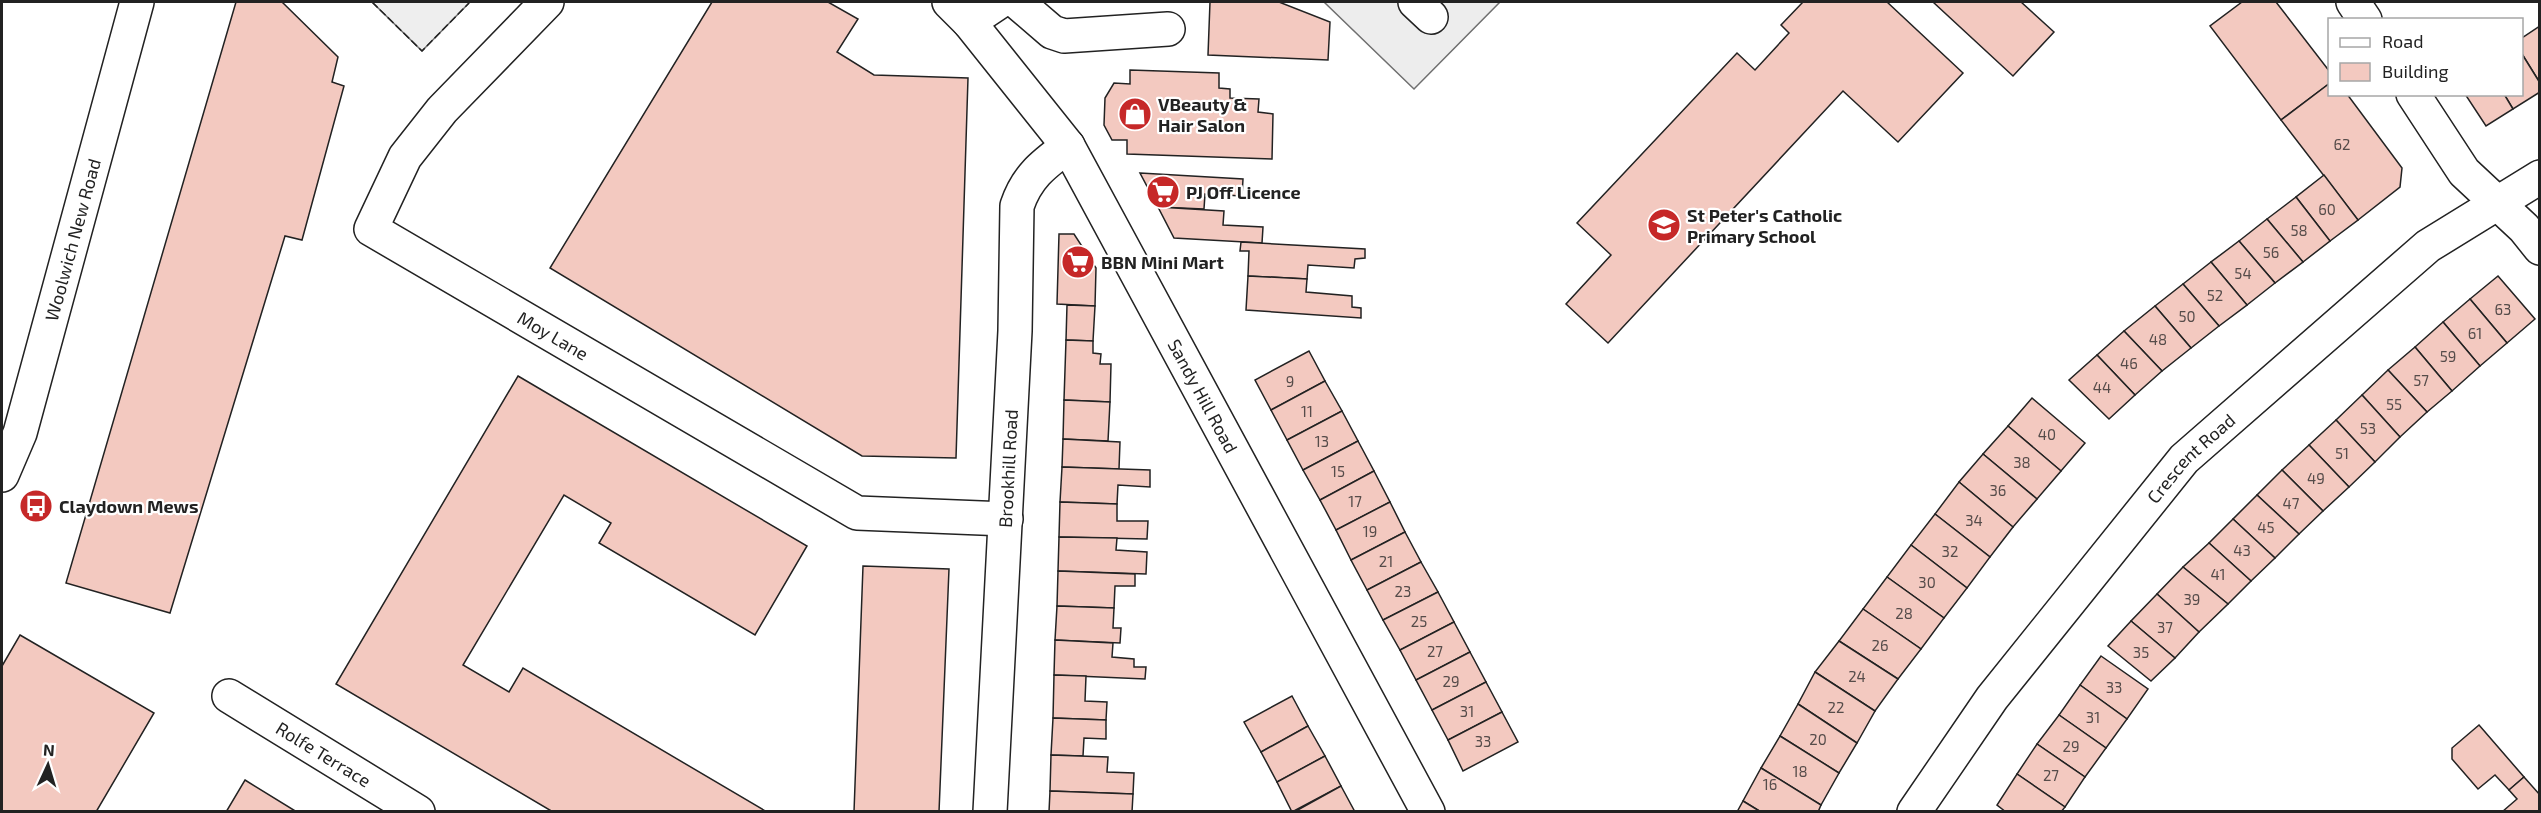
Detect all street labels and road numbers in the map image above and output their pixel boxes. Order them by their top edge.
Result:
street label: Woolwich New Road [40,156,105,323]
street label: Moy Lane [514,306,593,365]
street label: Sandy Hill Road [1163,335,1243,457]
street label: Brookhill Road [994,409,1022,528]
street label: Crescent Road [2142,409,2239,507]
street label: Rolfe Terrace [272,717,375,792]

